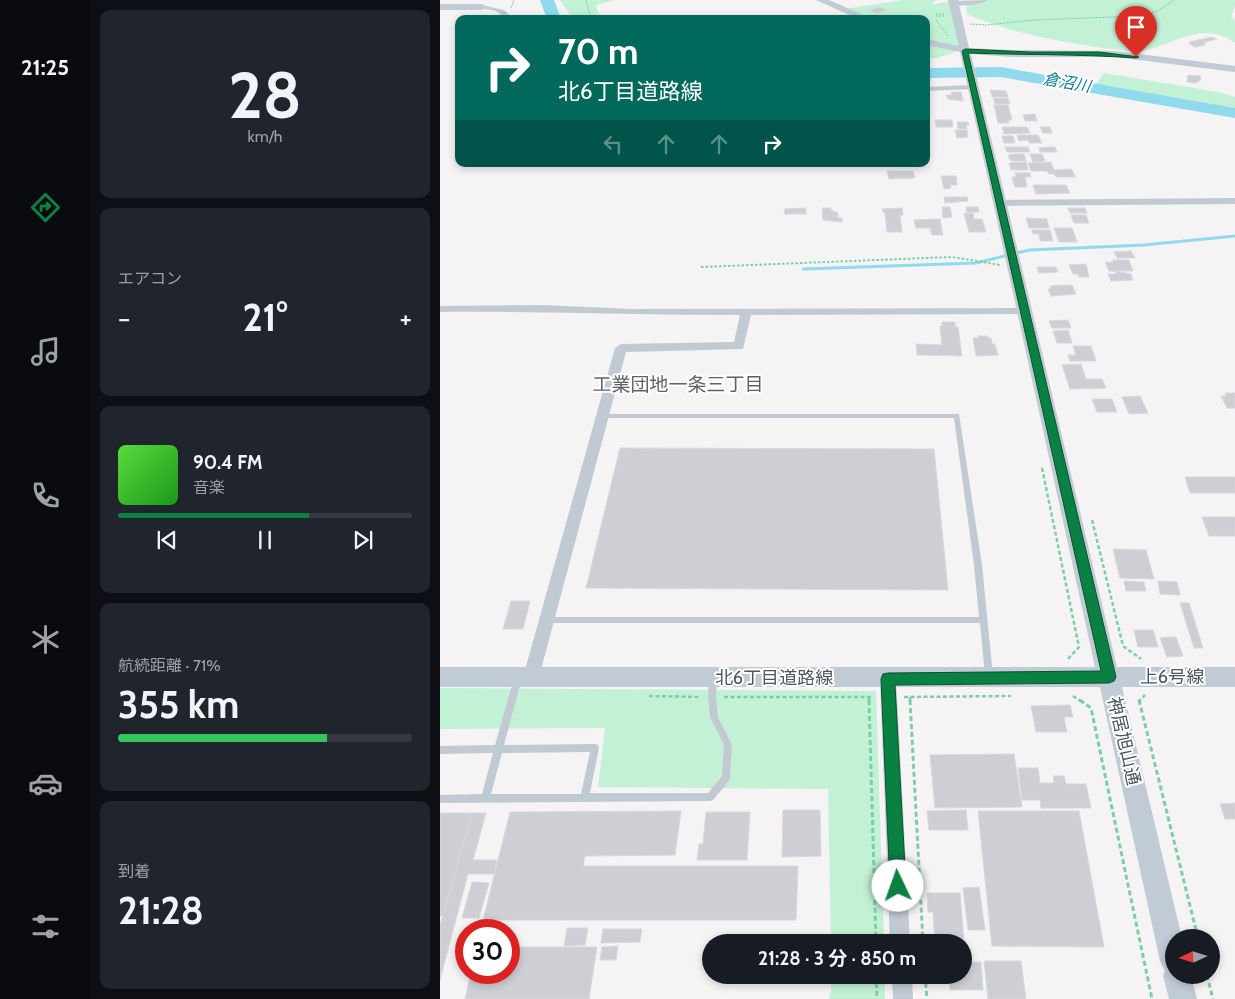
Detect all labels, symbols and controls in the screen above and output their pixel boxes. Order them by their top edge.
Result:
pin [1115,6,1157,57]
icon: arrive [1122,13,1150,41]
text: 70 m [558,30,639,73]
icon: right [475,35,540,100]
text: 21:25 [21,54,69,81]
text: 28 [228,55,302,134]
water label: 倉沼川 [1042,69,1094,96]
text: 北6丁目道路線 [558,78,703,105]
text: km/h [247,127,283,146]
icon: left [599,130,627,158]
icon: ahead [652,130,680,158]
icon: ahead [705,130,733,158]
icon: right [758,130,786,158]
icon: directions [28,190,63,225]
text: エアコン [118,269,182,288]
text: 21° [242,294,288,341]
text: − [118,301,130,335]
text: + [400,301,412,335]
icon: music [28,334,63,369]
district label: 工業団地一条三丁目 [592,373,764,396]
text: 90.4 FM [193,451,263,474]
icon: phone [28,478,63,513]
text: 音楽 [193,478,225,497]
icon: previous [153,526,181,554]
icon: pause [251,526,279,554]
icon: next [349,526,377,554]
icon: climate [28,622,63,657]
text: 航続距離 · 71% [118,656,221,675]
street label: 上6号線 [1140,666,1204,688]
street label: 北6丁目道路線 [715,667,833,689]
text: 355 km [118,681,239,728]
street label: 神居旭山通 [1103,695,1145,787]
icon: car [28,766,63,801]
position arrow [871,859,923,911]
text: 到着 [118,862,150,881]
text: 21:28 [118,887,204,934]
icon: filters [28,909,63,944]
speed limit sign: 30 [455,919,520,984]
north arrow [1165,929,1220,984]
map controls [1165,929,1220,984]
text: 21:28 · 3 分 · 850 m [758,947,916,970]

